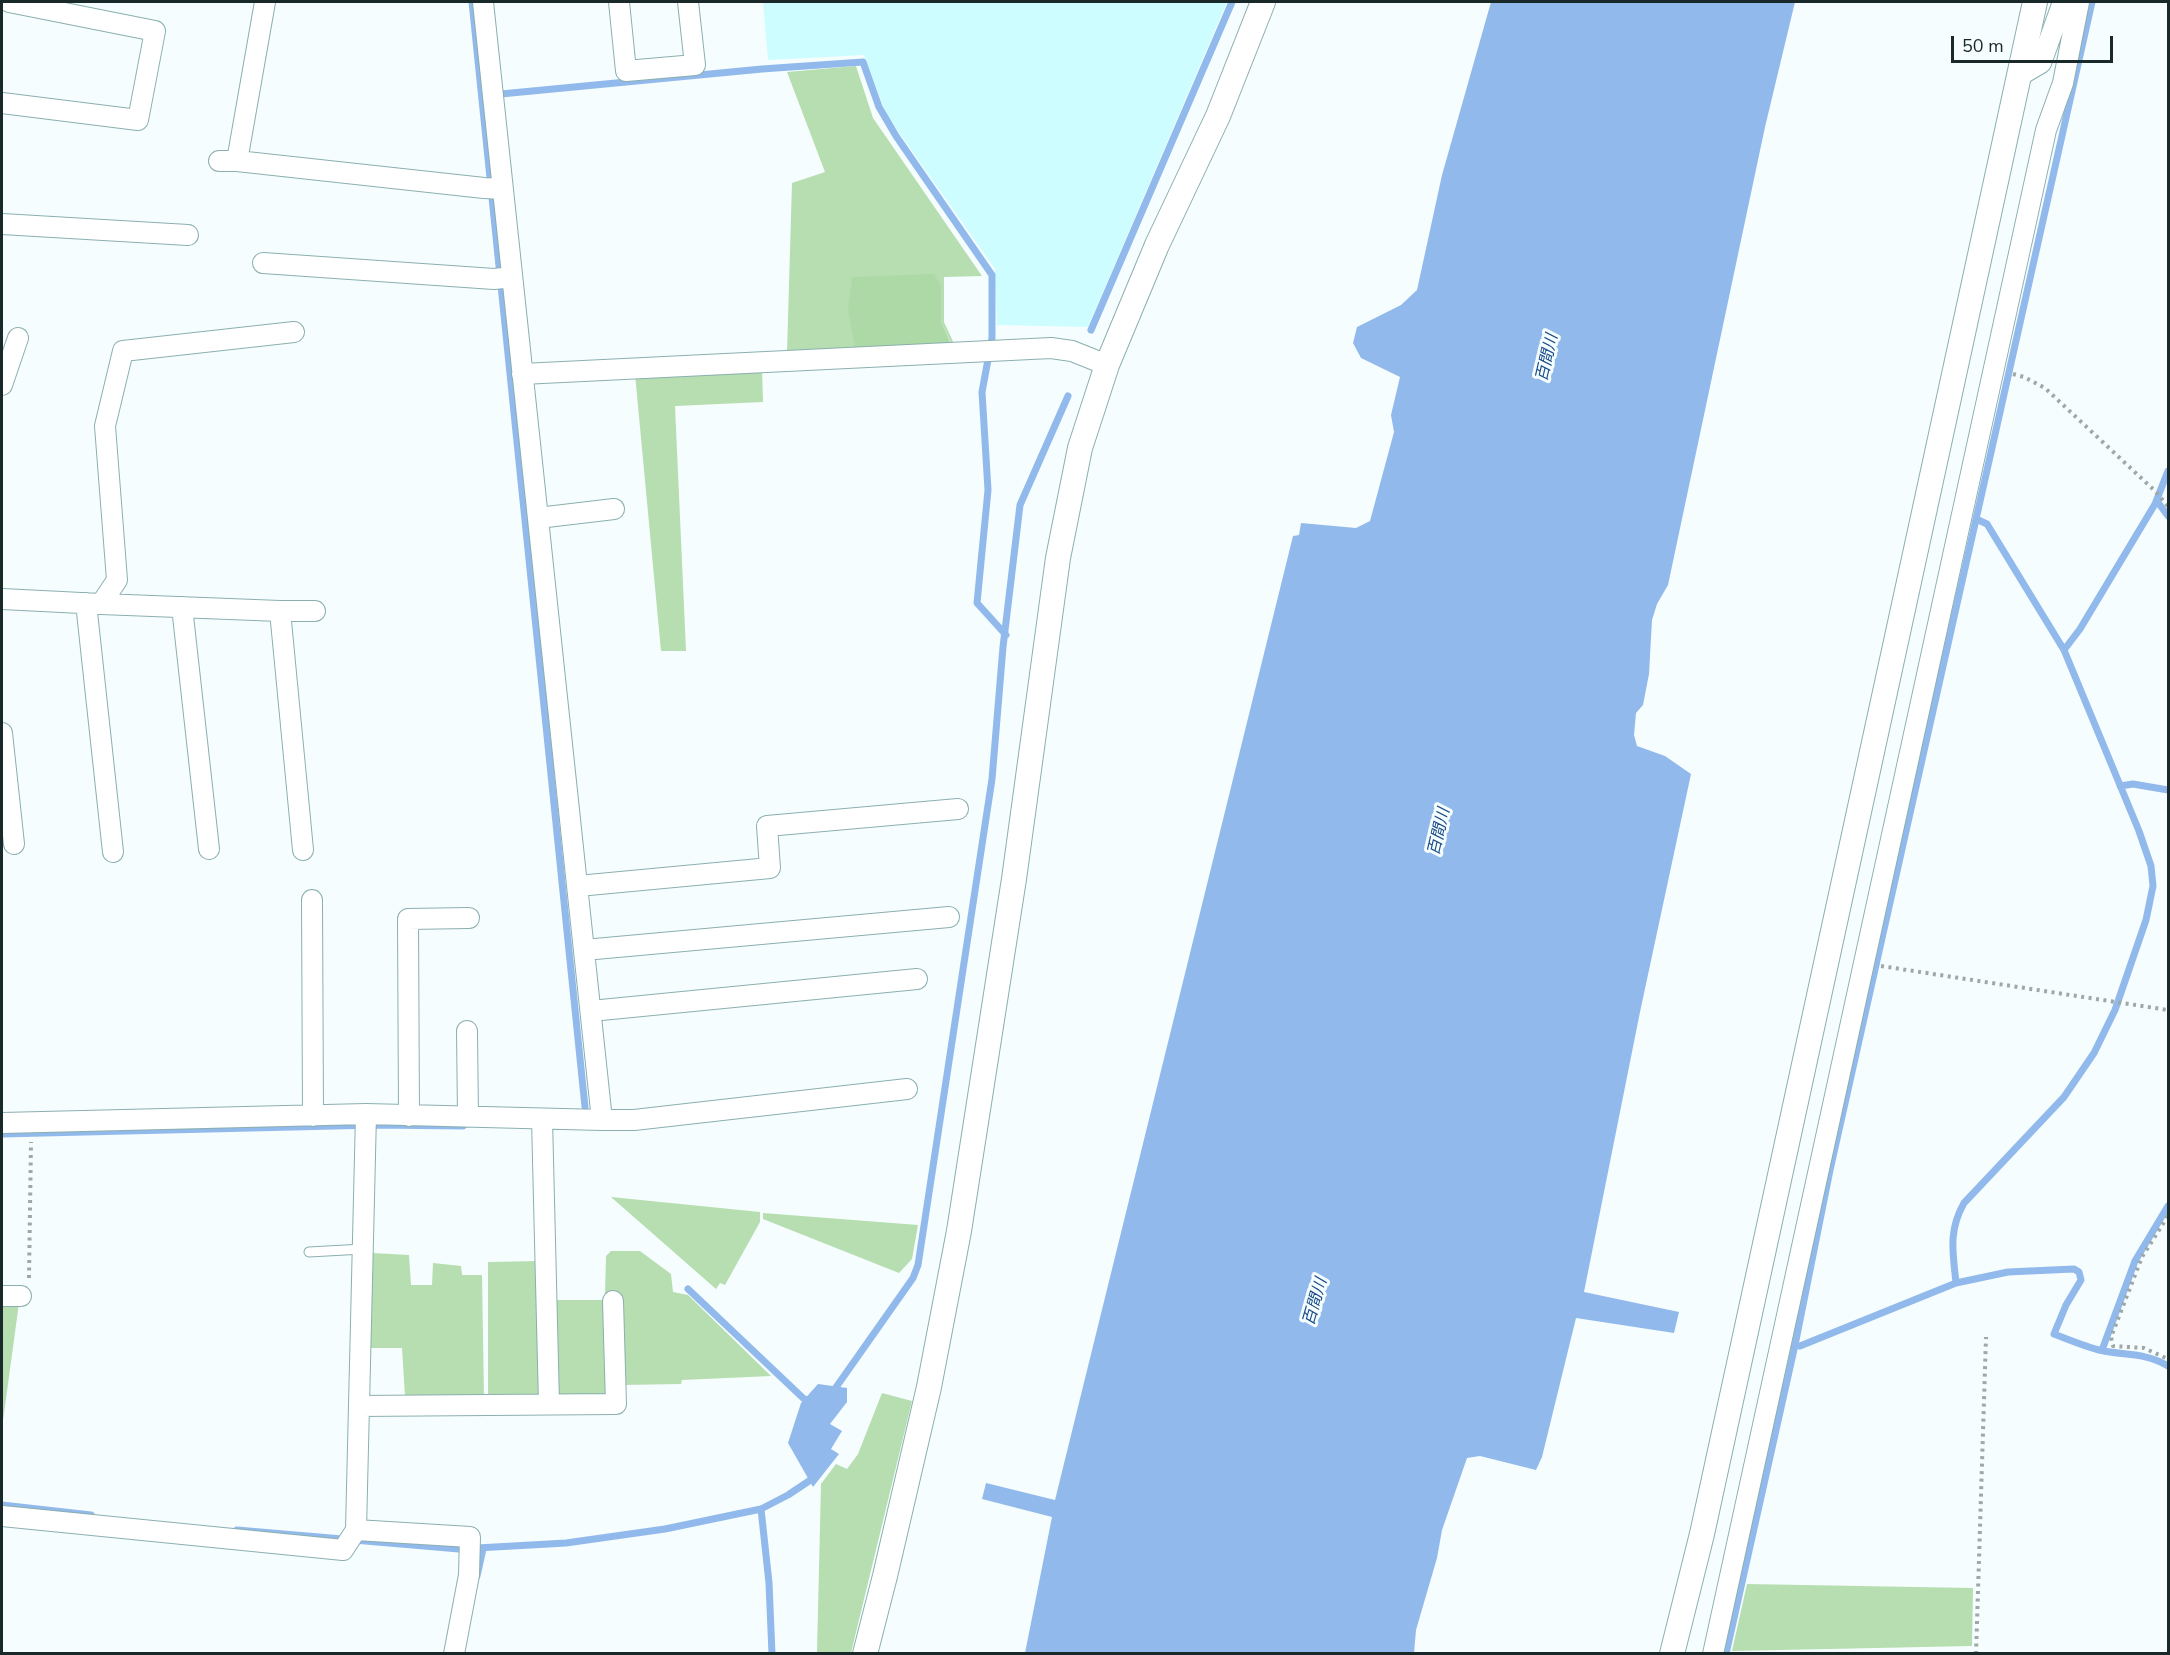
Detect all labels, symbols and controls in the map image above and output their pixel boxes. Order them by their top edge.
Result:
scale bar [1954,24,2116,62]
text: 50 m [1962,34,2004,58]
water label: 百間川 [1533,332,1563,384]
water label: 百間川 [1425,806,1455,858]
water label: 百間川 [1300,1276,1332,1328]

